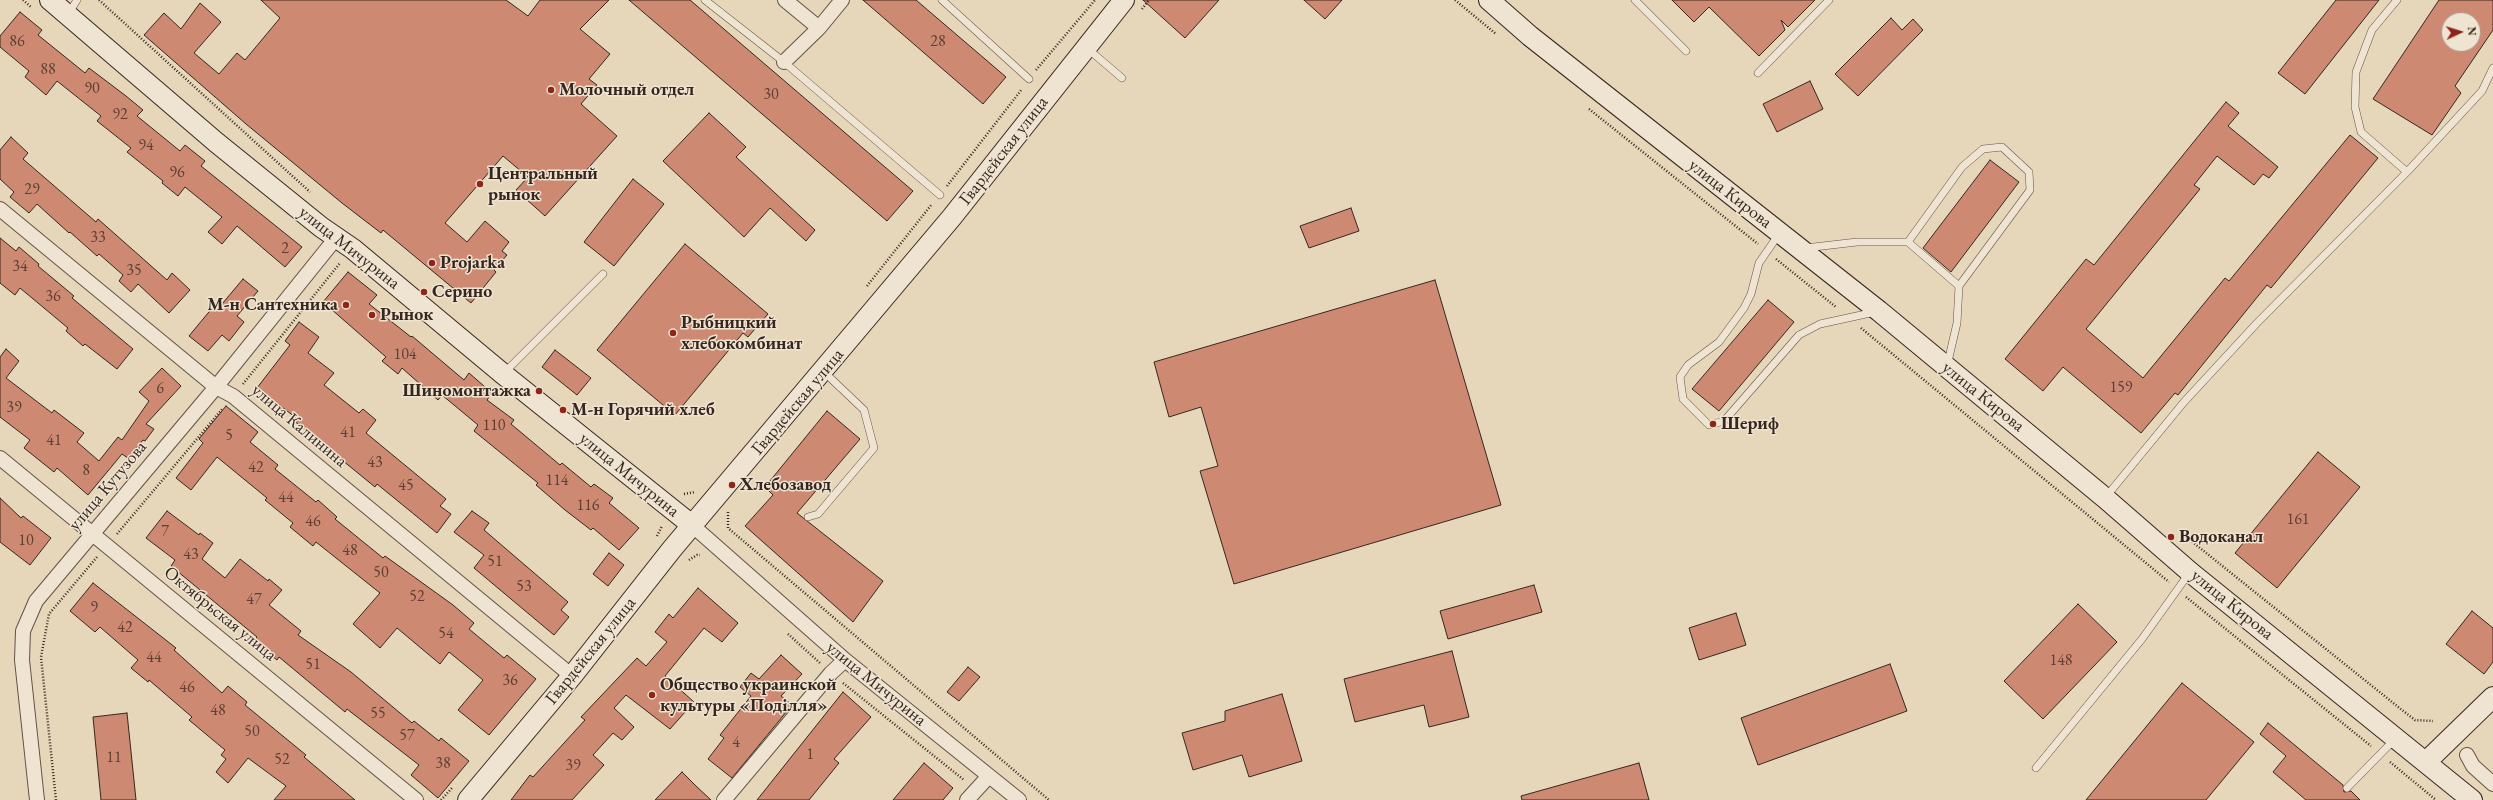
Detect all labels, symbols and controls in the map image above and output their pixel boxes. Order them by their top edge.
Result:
north arrow [2441,12,2481,52]
text: N [2465,26,2479,36]
house number: 86 [9,32,25,52]
house number: 28 [930,32,946,52]
house number: 88 [40,60,56,80]
house number: 90 [84,79,100,99]
place label: Молочный отдел [559,79,694,101]
marker: Молочный отдел [546,85,556,95]
house number: 30 [763,85,779,105]
street label: Гвардейская улица [955,92,1053,210]
house number: 92 [112,105,128,125]
house number: 94 [138,136,154,156]
street label: улица Кирова [1684,155,1776,233]
house number: 96 [169,163,185,183]
place label: Центральный рынок [488,163,598,206]
marker: Центральный рынок [475,179,485,189]
house number: 29 [24,180,40,200]
street label: улица Мичурина [294,202,404,294]
house number: 33 [90,228,106,248]
house number: 2 [281,239,289,259]
place label: Projarka [440,252,505,274]
house number: 34 [12,257,28,277]
marker: Projarka [427,258,437,268]
house number: 35 [126,261,142,281]
place label: Серино [432,281,492,303]
house number: 36 [45,287,61,307]
marker: Серино [419,287,429,297]
place label: М-н Сантехника [207,294,338,316]
marker: М-н Сантехника [341,300,351,310]
place label: Рынок [380,304,433,326]
marker: Рынок [367,310,377,320]
place label: Рыбницкий хлебокомбинат [681,312,802,354]
marker: Рыбницкий хлебокомбинат [668,328,678,338]
street label: Гвардейская улица [747,344,849,460]
house number: 104 [393,345,417,365]
street label: улица Кирова [1937,357,2029,437]
house number: 159 [2109,378,2133,398]
house number: 6 [156,379,164,399]
street label: улица Калинина [247,380,351,472]
place label: Шиномонтажка [403,380,531,402]
marker: Шиномонтажка [534,386,544,396]
house number: 39 [6,398,22,418]
place label: М-н Горячий хлеб [571,399,715,421]
marker: М-н Горячий хлеб [558,405,568,415]
place label: Шериф [1721,413,1779,435]
house number: 110 [482,416,506,436]
marker: Шериф [1708,419,1718,429]
house number: 41 [340,423,356,443]
house number: 5 [225,426,233,446]
street label: улица Мичурина [575,428,683,522]
house number: 41 [46,431,62,451]
street label: улица Кутузова [64,437,152,535]
house number: 43 [367,453,383,473]
house number: 42 [248,458,264,478]
house number: 8 [82,461,90,481]
house number: 114 [545,471,569,491]
place label: Хлебозавод [740,474,831,496]
house number: 45 [398,476,414,496]
marker: Хлебозавод [727,480,737,490]
house number: 44 [278,488,294,508]
house number: 116 [576,496,600,516]
house number: 161 [2286,510,2310,530]
house number: 46 [305,512,321,532]
house number: 7 [161,522,169,542]
place label: Водоканал [2179,526,2263,548]
house number: 10 [18,531,34,551]
marker: Водоканал [2166,532,2176,542]
house number: 48 [342,541,358,561]
house number: 43 [183,545,199,565]
house number: 51 [487,552,503,572]
street label: Октябрьская улица [159,562,281,666]
house number: 50 [373,563,389,583]
street label: улица Кирова [2186,565,2278,645]
house number: 53 [516,577,532,597]
house number: 52 [409,587,425,607]
house number: 47 [246,590,262,610]
street label: Гвардейская улица [541,593,641,709]
house number: 9 [90,598,98,618]
house number: 42 [117,618,133,638]
house number: 54 [438,624,454,644]
street label: улица Мичурина [822,637,930,731]
house number: 44 [146,648,162,668]
house number: 148 [2049,651,2073,671]
house number: 51 [305,655,321,675]
house number: 36 [502,671,518,691]
place label: Общество украинской культуры «Поділля» [660,674,836,716]
house number: 46 [179,678,195,698]
marker: Общество украинской культуры «Поділля» [647,690,657,700]
house number: 48 [210,701,226,721]
house number: 55 [370,704,386,724]
house number: 50 [244,722,260,742]
house number: 57 [399,726,415,746]
house number: 4 [732,733,740,753]
house number: 1 [806,745,814,765]
house number: 11 [106,748,122,768]
house number: 52 [274,750,290,770]
house number: 38 [435,754,451,774]
house number: 39 [565,756,581,776]

